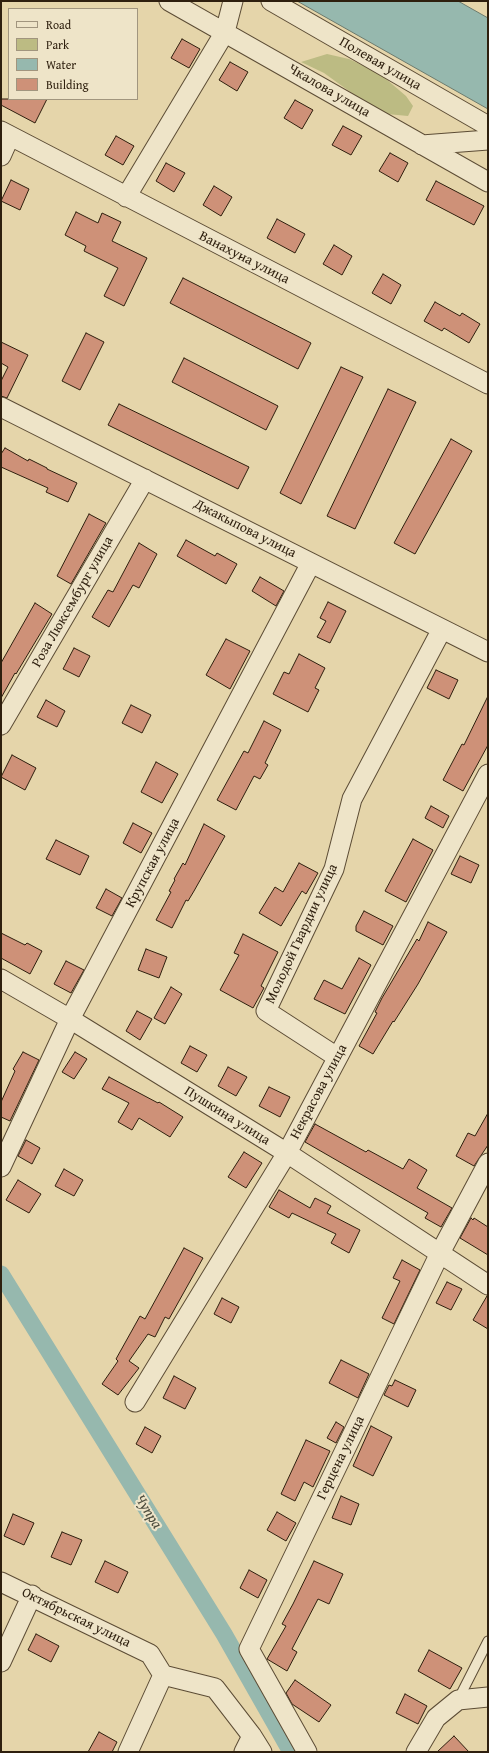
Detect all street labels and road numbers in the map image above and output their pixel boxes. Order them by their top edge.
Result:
street label: Полевая улица [336,34,424,94]
street label: Чкалова улица [285,61,373,121]
street label: Ванахуна улица [196,228,292,288]
street label: Джакыпова улица [191,496,299,562]
street label: Роза Люксембург улица [29,534,117,670]
street label: Крупская улица [122,815,184,911]
street label: Молодой Гвардии улица [262,862,342,1006]
street label: Некрасова улица [287,1042,351,1142]
street label: Пушкина улица [181,1083,273,1149]
street label: Герцена улица [313,1413,369,1503]
street label: Октябрьская улица [19,1584,133,1652]

